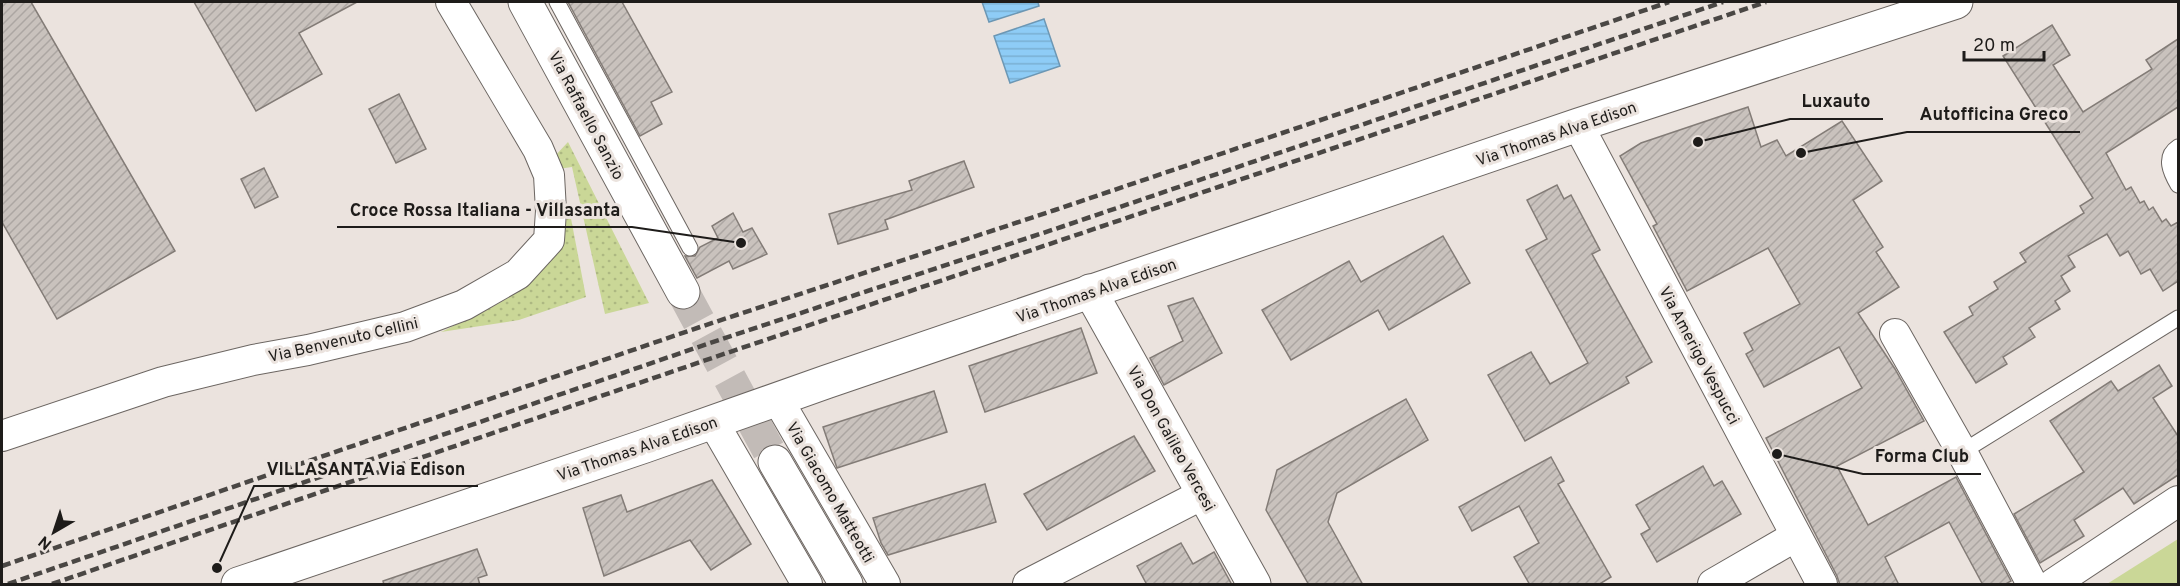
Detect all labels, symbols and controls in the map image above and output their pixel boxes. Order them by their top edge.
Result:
scale bar [1964,24,2044,62]
text: 20 m [1973,35,2015,58]
street label: Via Raffaello Sanzio [543,48,628,184]
callout: Luxauto [1790,83,1883,119]
text: Luxauto [1802,91,1870,114]
callout: Autofficina Greco [1907,96,2080,132]
street label: Via Thomas Alva Edison [1474,98,1640,172]
text: Autofficina Greco [1920,104,2068,127]
callout: Croce Rossa Italiana - Villasanta [337,191,632,227]
text: Croce Rossa Italiana - Villasanta [350,200,620,223]
street label: Via Thomas Alva Edison [1014,255,1180,329]
street label: Via Amerigo Vespucci [1653,283,1743,428]
street label: Via Benvenuto Cellini [267,314,420,368]
street label: Via Don Galileo Vercesi [1122,363,1219,515]
street label: Via Thomas Alva Edison [555,413,721,487]
street label: Via Giacomo Matteotti [781,419,878,567]
callout: Forma Club [1863,438,1981,474]
text: Forma Club [1875,446,1969,469]
callout: VILLASANTA Via Edison [254,450,478,486]
text: VILLASANTA Via Edison [267,459,465,482]
north arrow [24,502,84,562]
text: N [35,531,57,553]

